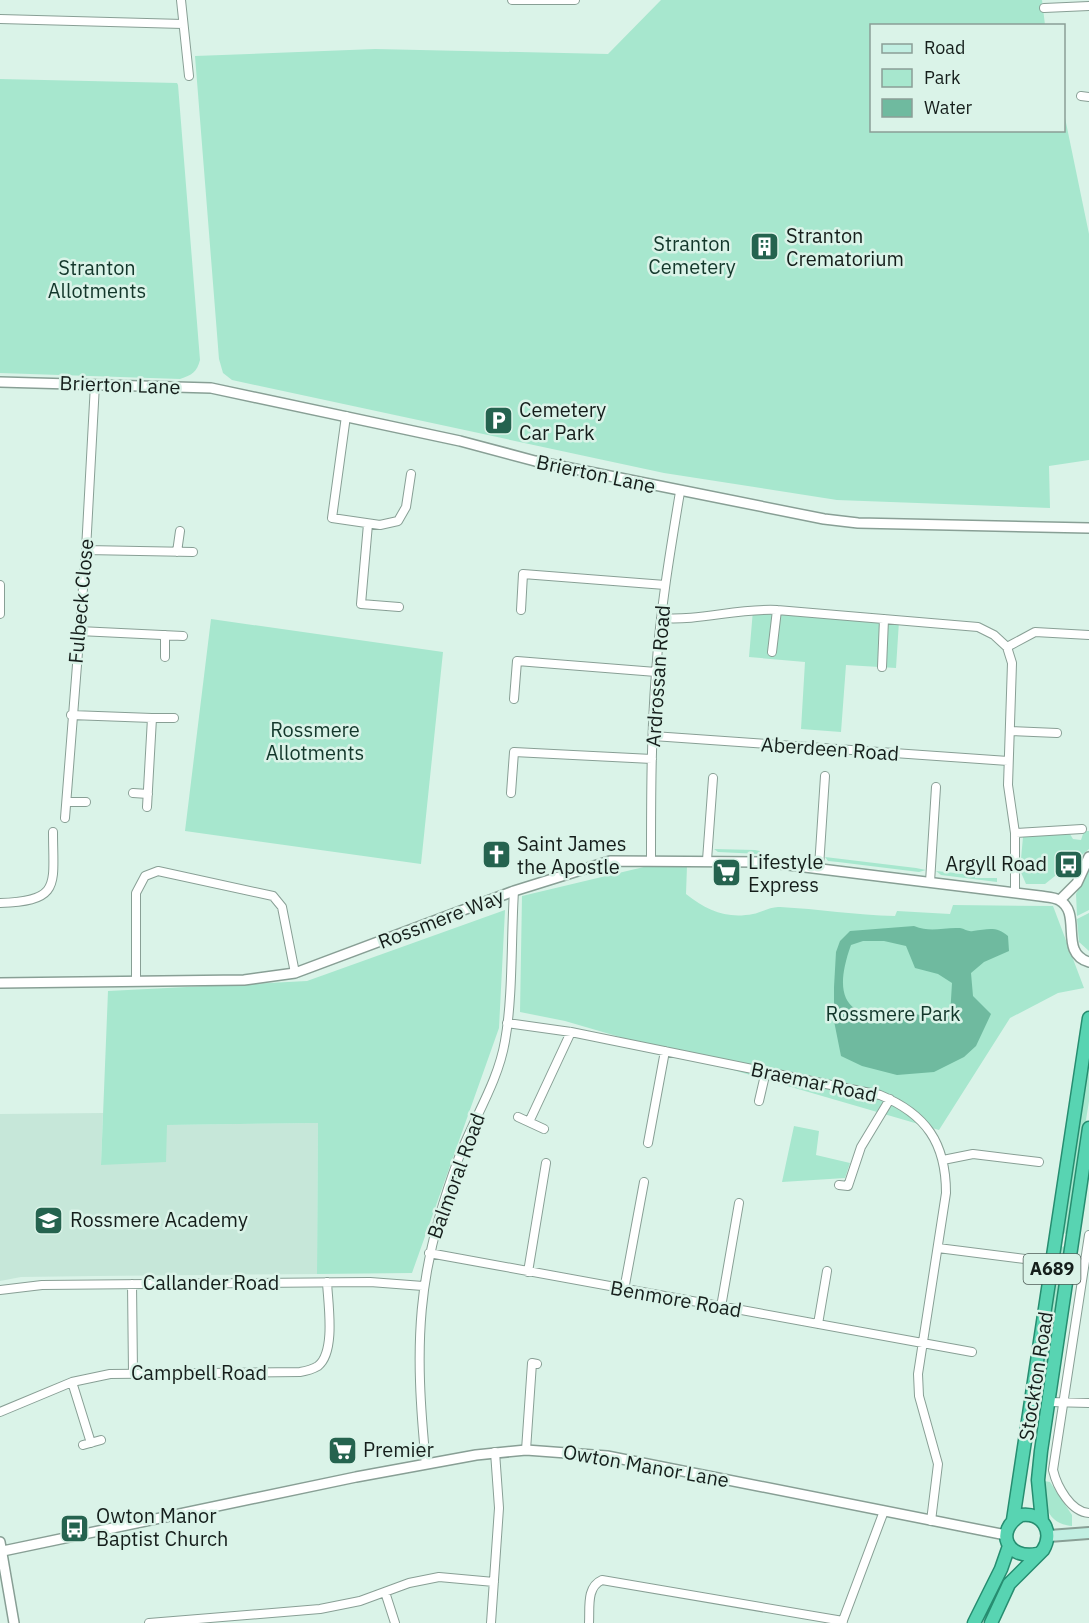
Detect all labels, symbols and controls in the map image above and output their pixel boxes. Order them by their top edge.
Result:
legend [870,24,1065,132]
text: Road [924,36,965,59]
text: Park [924,66,961,89]
text: Water [924,96,973,119]
place label: Stranton Crematorium [786,222,904,272]
park label: Stranton Cemetery [648,230,736,280]
building icon: Stranton Crematorium [749,231,781,263]
park label: Stranton Allotments [48,254,146,304]
street label: Brierton Lane [59,369,181,400]
place label: Cemetery Car Park [519,396,606,446]
parking icon: Cemetery Car Park [482,405,514,437]
street label: Brierton Lane [534,448,658,499]
street label: Fulbeck Close [62,537,99,664]
street label: Ardrossan Road [639,604,676,748]
park label: Rossmere Allotments [266,716,364,766]
street label: Aberdeen Road [760,730,900,767]
place label: Saint James the Apostle [517,830,626,880]
church icon: Saint James the Apostle [480,839,512,871]
place label: Lifestyle Express [748,848,823,898]
bus stop icon: Argyll Road [1052,848,1084,880]
place label: Argyll Road [945,850,1047,877]
supermarket icon: Lifestyle Express [711,857,743,889]
street label: Rossmere Way [374,882,508,955]
park label: Rossmere Park [826,1000,961,1027]
street label: Braemar Road [749,1055,880,1108]
street label: Balmoral Road [420,1109,491,1242]
school or university icon: Rossmere Academy [33,1204,65,1236]
place label: Rossmere Academy [70,1206,248,1233]
road number: A689 [1024,1254,1080,1284]
street label: Callander Road [143,1269,279,1296]
street label: Benmore Road [608,1274,744,1323]
street label: Stockton Road [1012,1309,1059,1442]
street label: Campbell Road [131,1359,267,1386]
supermarket icon: Premier [326,1434,358,1466]
place label: Premier [363,1436,434,1463]
street label: Owton Manor Lane [561,1438,731,1493]
place label: Owton Manor Baptist Church [96,1502,228,1552]
bus stop icon: Owton Manor Baptist Church [59,1512,91,1544]

